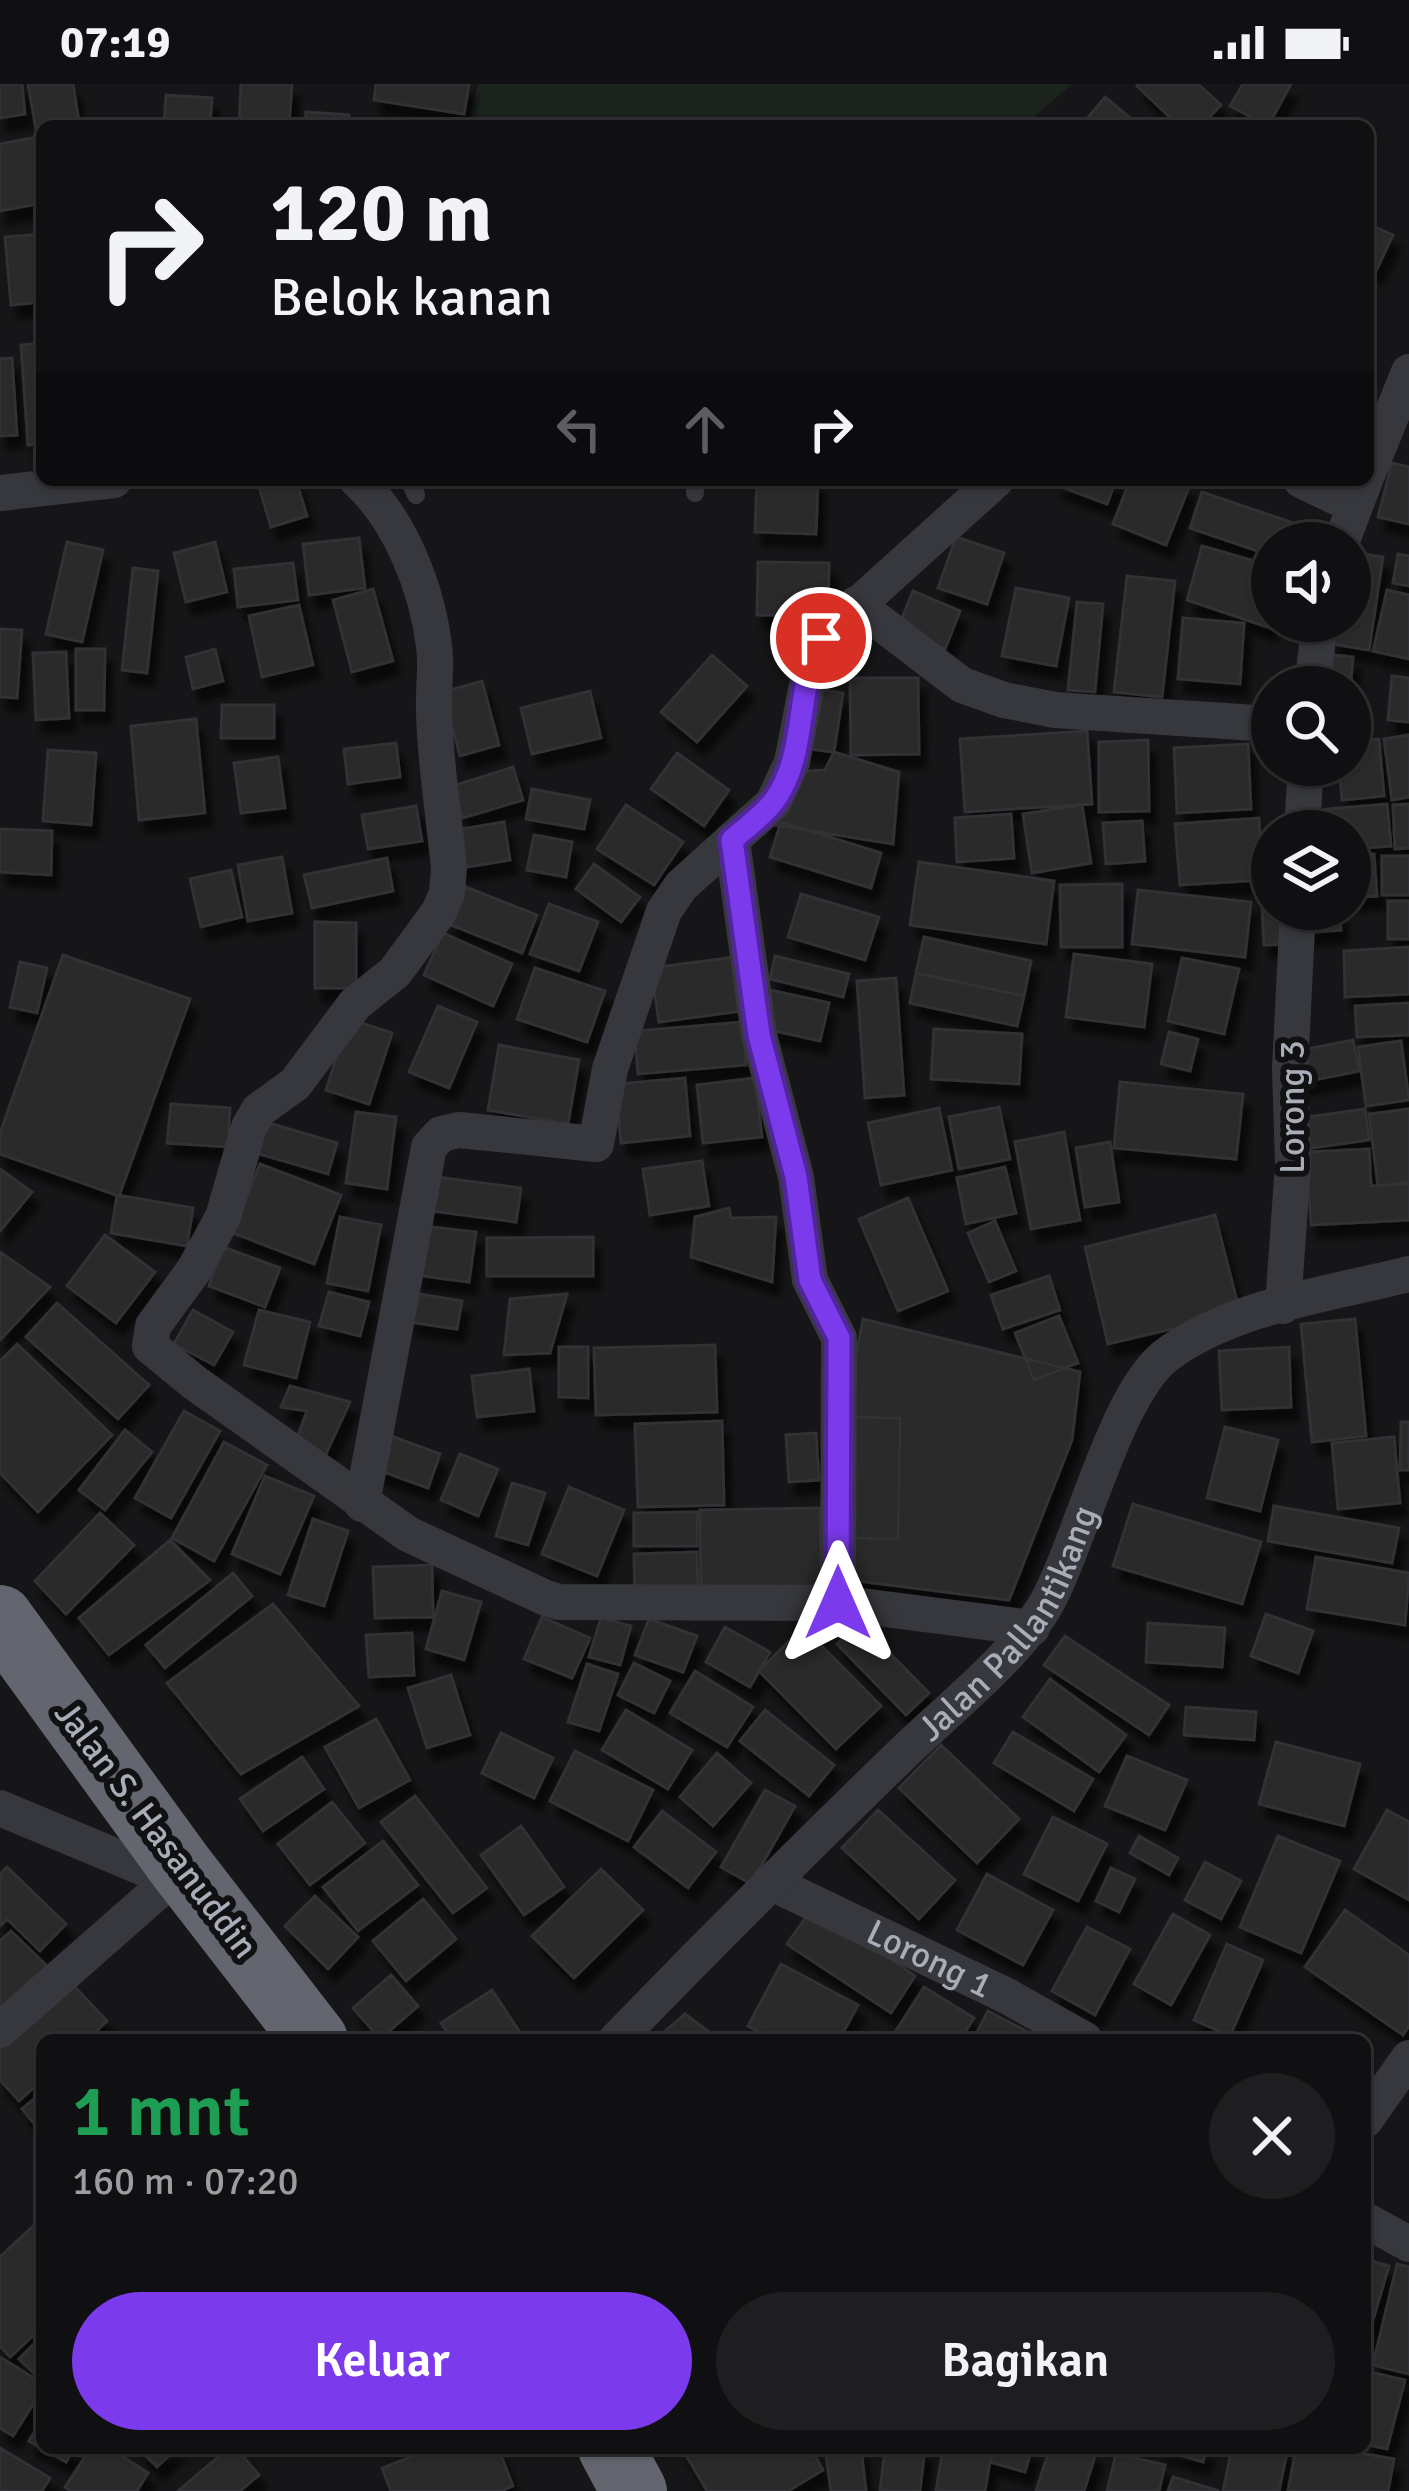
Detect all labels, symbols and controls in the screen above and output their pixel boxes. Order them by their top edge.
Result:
text: 07:19 [60,15,170,70]
text: 120 m [270,161,492,265]
icon: right [72,168,228,324]
text: Belok kanan [270,264,553,331]
icon: left [546,396,612,462]
icon: ahead [672,396,738,462]
icon: right [798,396,864,462]
map controls [1251,522,1371,930]
button: sound [1251,522,1371,642]
pin [770,587,872,689]
icon: arrive [788,605,854,671]
button: search [1251,666,1371,786]
button: layers [1251,810,1371,930]
street label: Lorong 3 [1270,1040,1315,1174]
street label: Jalan Pallantikang [908,1499,1107,1751]
position arrow [775,1540,901,1666]
street label: Jalan S. Hasanuddin [45,1692,267,1968]
street label: Lorong 1 [859,1909,1000,2008]
text: 1 mnt [72,2067,250,2156]
button: close [1209,2073,1335,2199]
text: 160 m · 07:20 [72,2157,299,2205]
button: Keluar [72,2292,692,2430]
button: Bagikan [716,2292,1335,2430]

